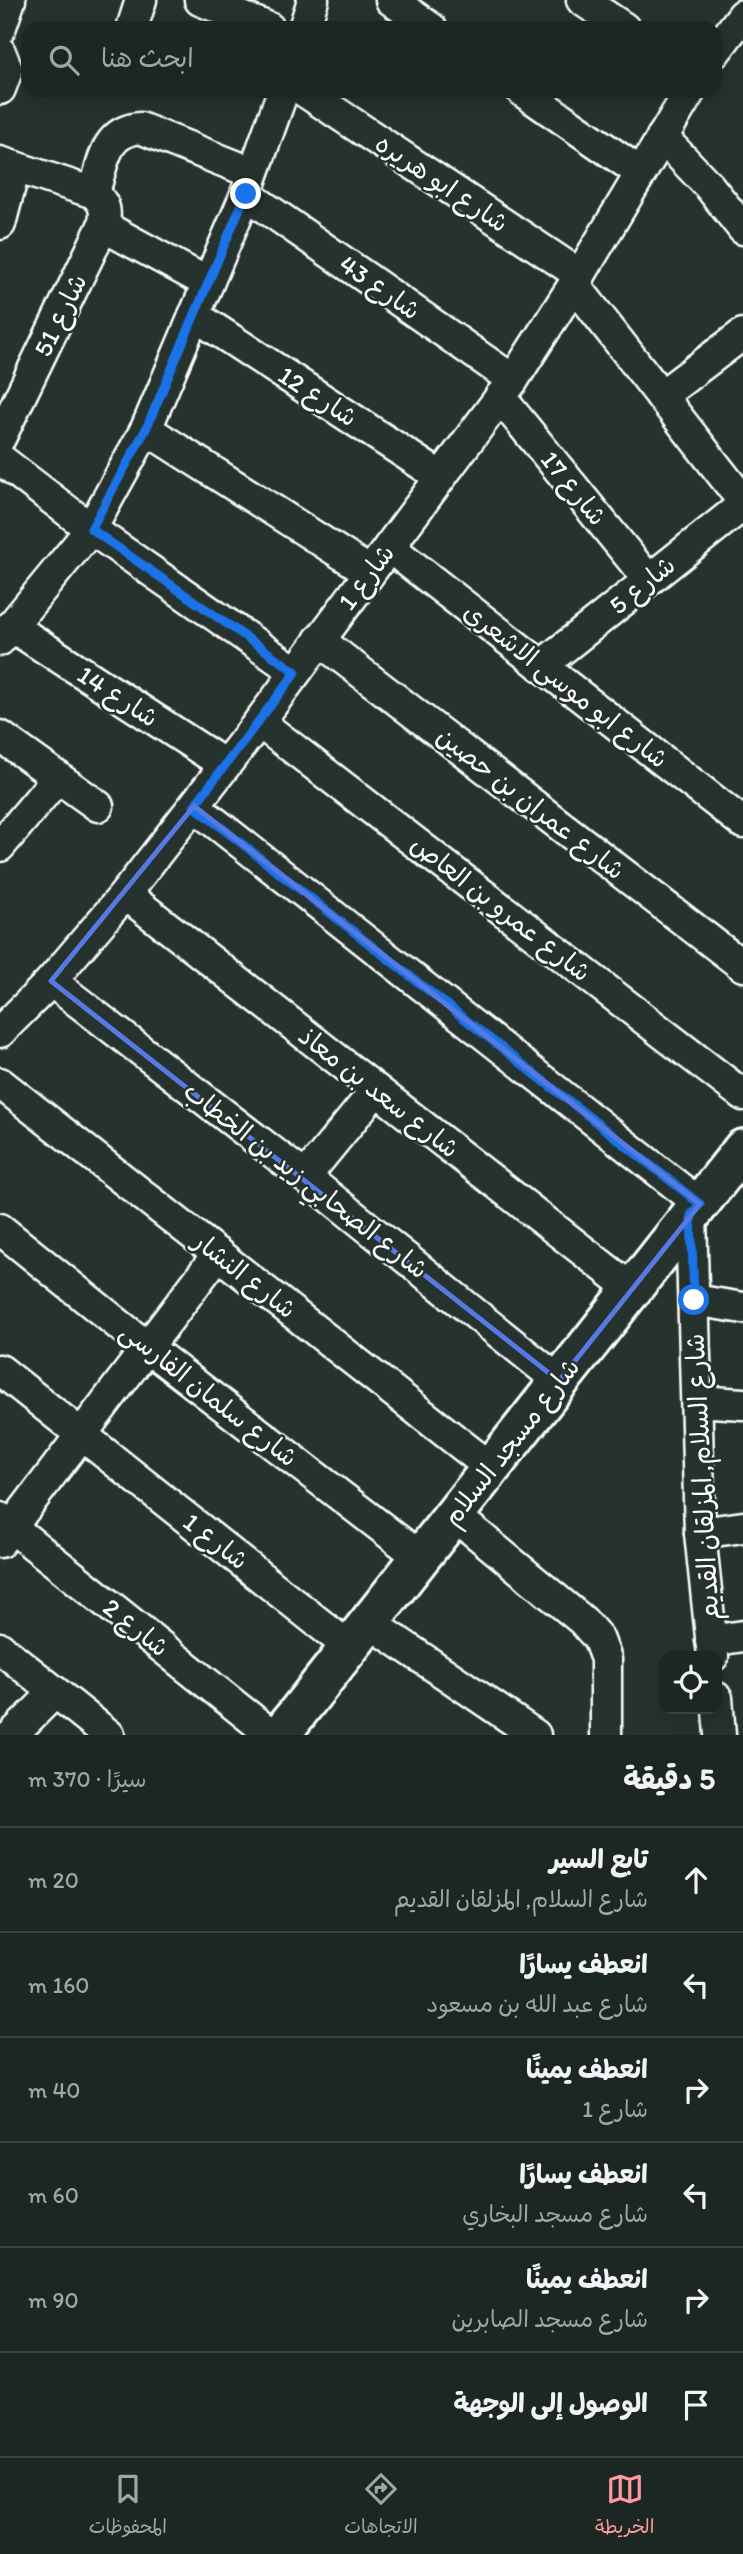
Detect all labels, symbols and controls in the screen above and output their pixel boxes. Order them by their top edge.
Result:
search box [21,21,722,98]
icon: search [45,41,83,79]
text: ابحث هنا [101,42,194,74]
street label: شارع ابو هريره [368,127,515,241]
route end [230,178,261,209]
street label: شارع 43 [332,248,427,328]
street label: شارع 51 [26,269,95,362]
street label: شارع 12 [271,359,364,435]
street label: شارع 17 [533,444,614,533]
street label: شارع 1 [331,538,403,617]
street label: شارع 5 [602,549,683,623]
street label: شارع ابو موسى الاشعرى [456,595,675,776]
street label: شارع 14 [71,658,164,736]
street label: شارع عمران بن حصين [429,720,632,888]
street label: شارع عمرو بن العاص [403,828,598,990]
street label: شارع سعد بن معاذ [291,1019,466,1166]
street label: شارع الصحابي زيد بن الخطاب [173,1075,435,1291]
street label: شارع النشار [184,1224,303,1327]
route start [678,1284,709,1315]
street label: شارع سلمان الفارسى [113,1315,304,1475]
street label: شارع السلام, المزلقان القديم [679,1332,729,1621]
street label: شارع مسجد السلام [435,1352,590,1535]
street label: شارع 1 [176,1506,255,1578]
street label: شارع 2 [95,1591,176,1665]
map controls [659,1651,722,1714]
button: locate [659,1651,722,1714]
text: 5 دقيقة [623,1760,715,1797]
text: سيرًا · 370 m [28,1765,147,1793]
text: تابع السير [550,1843,648,1875]
icon: ahead [677,1861,715,1899]
text: 20 m [28,1866,79,1894]
text: شارع السلام, المزلقان القديم [394,1885,648,1913]
text: انعطف يسارًا [519,1948,648,1980]
icon: left [677,1966,715,2004]
text: 160 m [28,1971,90,1999]
text: شارع عبد الله بن مسعود [426,1990,648,2018]
text: انعطف يمينًا [526,2053,648,2085]
icon: right [677,2071,715,2109]
text: 40 m [28,2076,81,2104]
text: شارع 1 [582,2095,648,2123]
text: انعطف يسارًا [519,2158,648,2190]
icon: left [677,2176,715,2214]
text: 60 m [28,2181,79,2209]
text: شارع مسجد البخاري [462,2200,648,2228]
text: انعطف يمينًا [526,2263,648,2295]
icon: right [677,2281,715,2319]
text: 90 m [28,2286,79,2314]
text: شارع مسجد الصابرين [451,2305,648,2333]
icon: arrive [677,2386,715,2424]
text: الوصول إلى الوجهة [454,2387,648,2419]
tab: المحفوظات [89,2470,167,2543]
tab: الاتجاهات [344,2470,418,2543]
tab: الخريطة [595,2470,654,2543]

